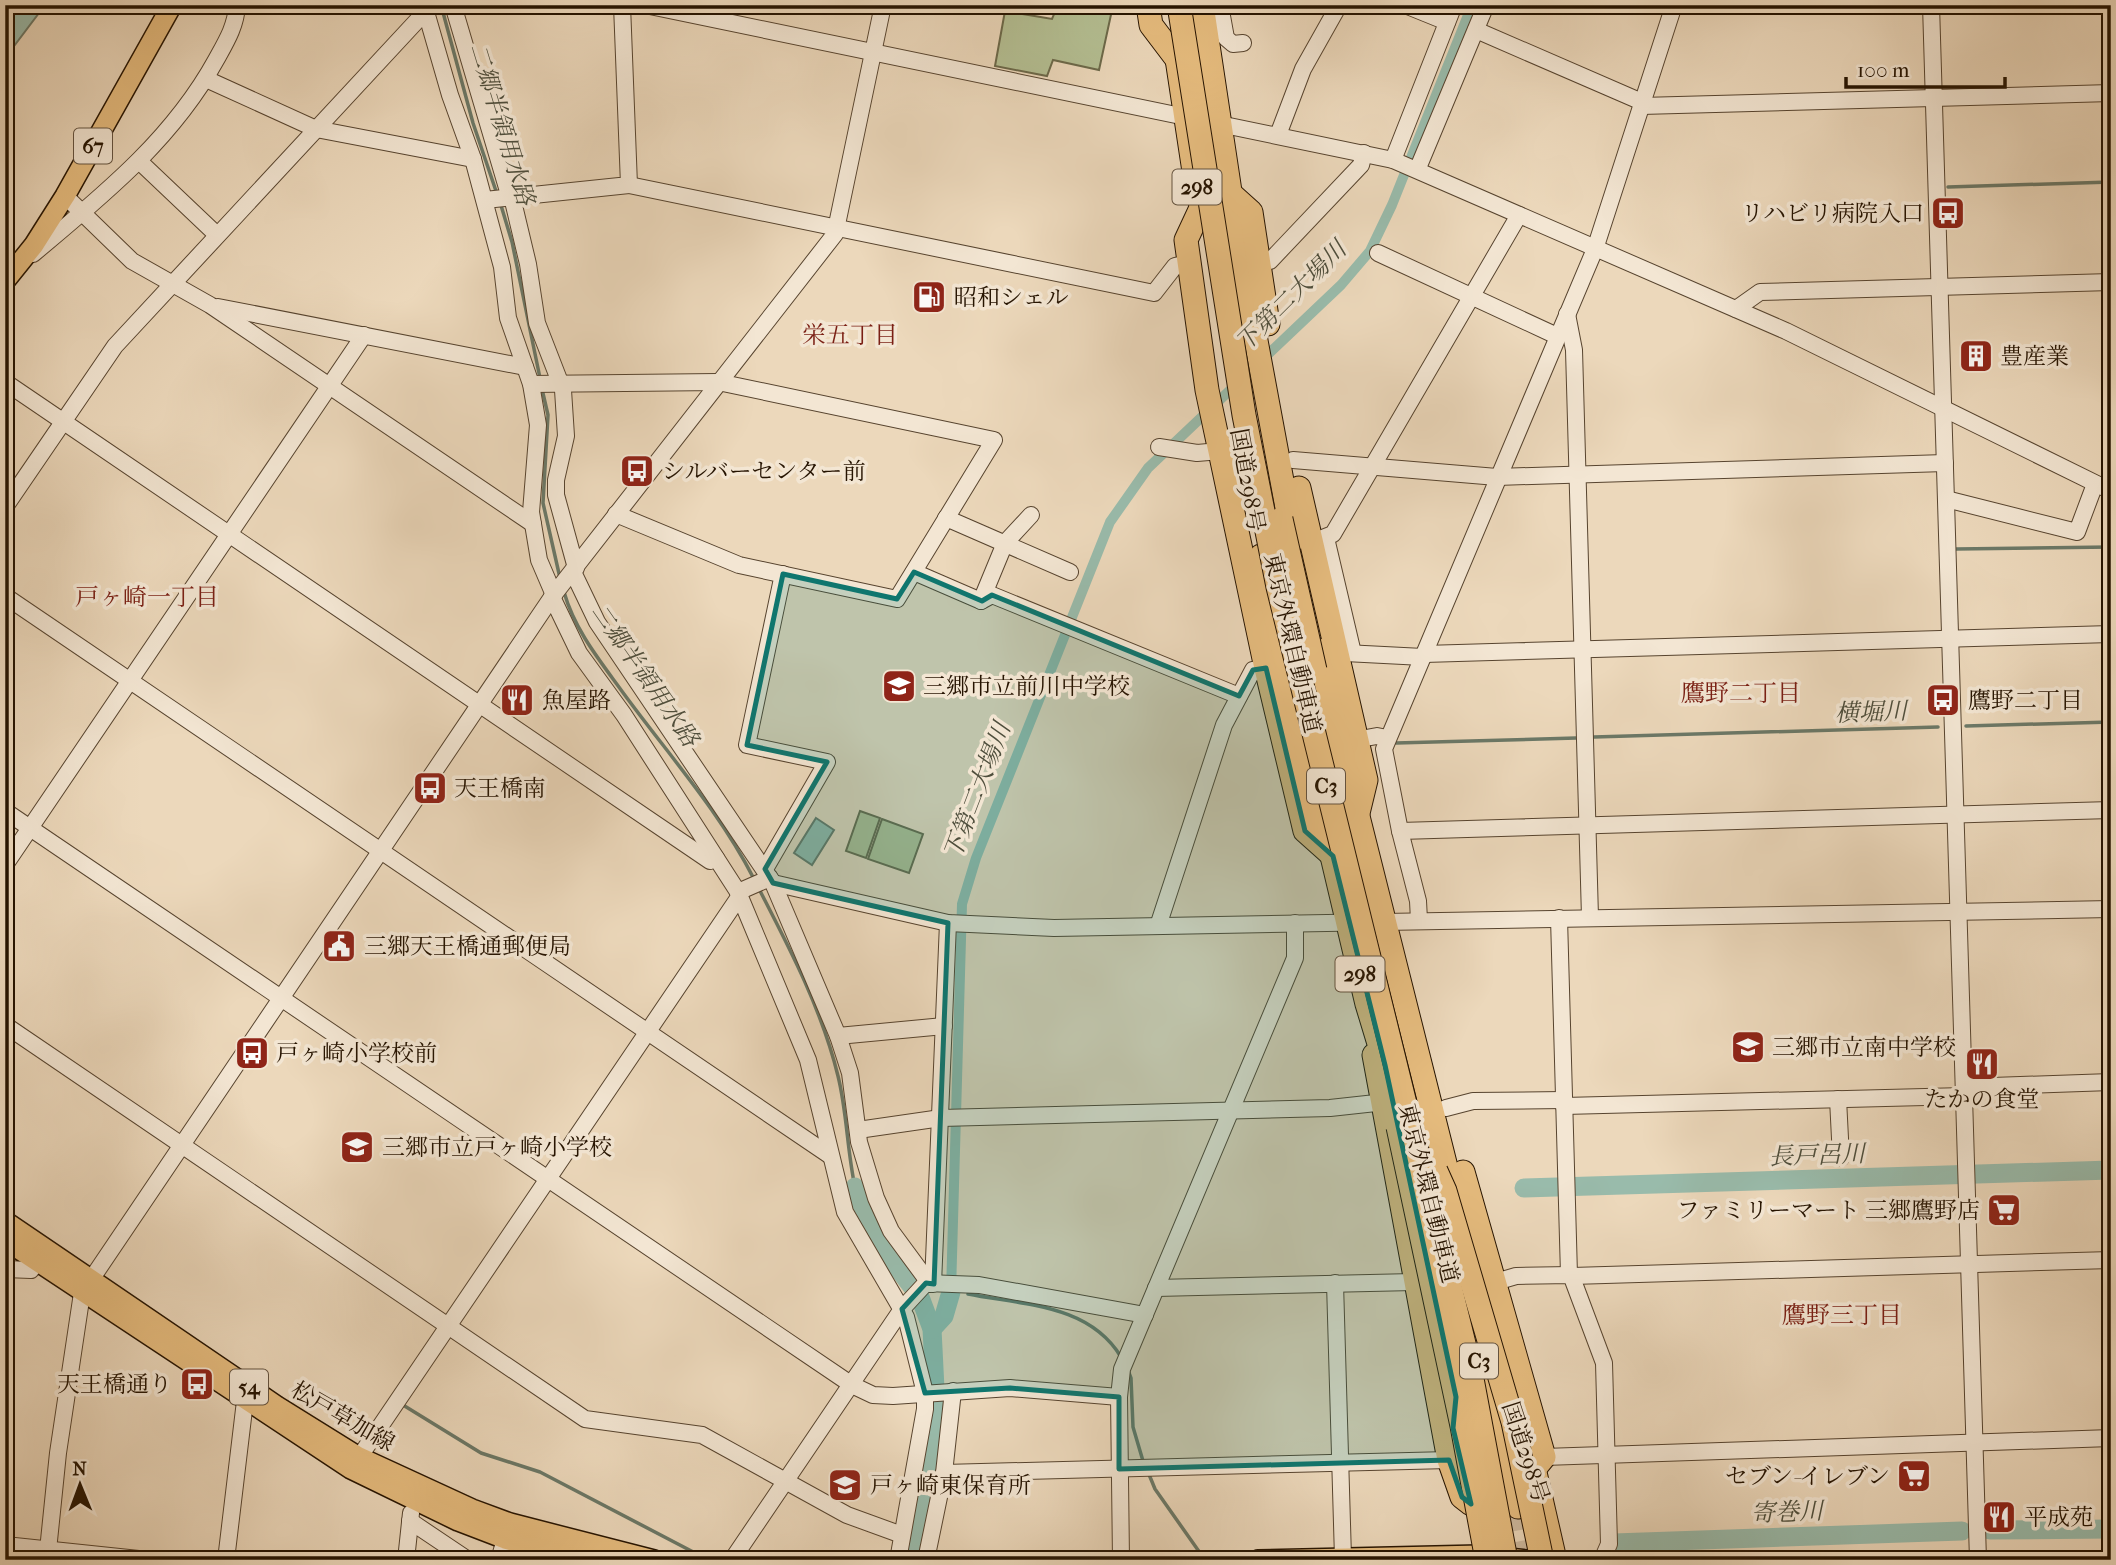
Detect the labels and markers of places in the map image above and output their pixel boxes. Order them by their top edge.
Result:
bus stop icon: リハビリ病院入口 [1929,194,1967,232]
place label: リハビリ病院入口 [1741,200,1924,227]
fuel station icon: 昭和シェル [910,278,948,316]
place label: 昭和シェル [954,284,1069,311]
building icon: 豊産業 [1957,337,1995,375]
place label: 豊産業 [2000,343,2069,370]
bus stop icon: シルバーセンター前 [618,452,656,490]
place label: シルバーセンター前 [662,458,865,485]
school or university icon: 三郷市立前川中学校 [880,667,918,705]
place label: 三郷市立前川中学校 [923,673,1130,700]
restaurant icon: 魚屋路 [498,681,536,719]
bus stop icon: 鷹野二丁目 [1924,681,1962,719]
place label: 魚屋路 [542,687,611,714]
place label: 鷹野二丁目 [1968,687,2083,714]
bus stop icon: 天王橋南 [411,769,449,807]
place label: 天王橋南 [454,775,546,802]
public building icon: 三郷天王橋通郵便局 [320,927,358,965]
place label: 三郷天王橋通郵便局 [364,933,571,960]
school or university icon: 三郷市立南中学校 [1729,1028,1767,1066]
bus stop icon: 戸ヶ崎小学校前 [233,1034,271,1072]
place label: 三郷市立南中学校 [1772,1034,1956,1061]
place label: 戸ヶ崎小学校前 [276,1040,437,1067]
restaurant icon: たかの食堂 [1963,1045,2001,1083]
place label: たかの食堂 [1925,1086,2040,1113]
school or university icon: 三郷市立戸ヶ崎小学校 [338,1128,376,1166]
place label: 三郷市立戸ヶ崎小学校 [382,1134,612,1161]
supermarket icon: ファミリーマート 三郷鷹野店 [1985,1191,2023,1229]
place label: ファミリーマート 三郷鷹野店 [1677,1197,1980,1224]
bus stop icon: 天王橋通り [178,1365,216,1403]
place label: 天王橋通り [57,1371,172,1398]
supermarket icon: セブン-イレブン [1895,1457,1933,1495]
place label: セブン-イレブン [1725,1463,1890,1490]
school or university icon: 戸ヶ崎東保育所 [826,1466,864,1504]
place label: 戸ヶ崎東保育所 [870,1472,1031,1499]
restaurant icon: 平成苑 [1980,1498,2018,1536]
place label: 平成苑 [2024,1504,2093,1531]

